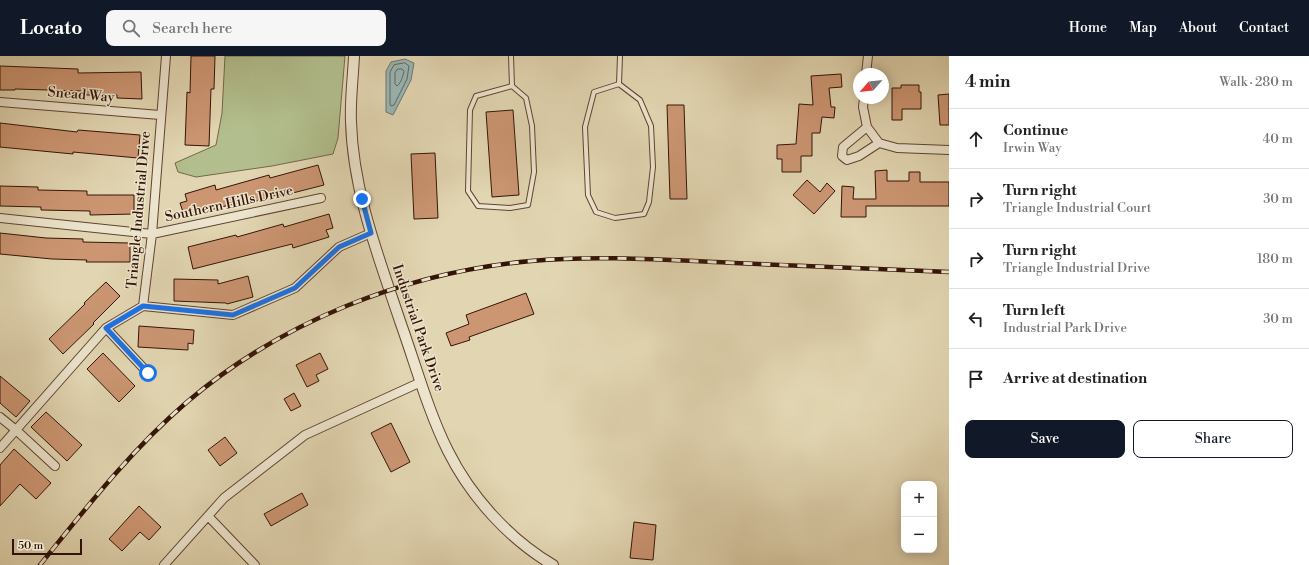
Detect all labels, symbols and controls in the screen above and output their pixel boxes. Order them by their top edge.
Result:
search box [106,10,386,46]
text: Locato [20,16,82,40]
icon: search [120,17,142,39]
text: Search here [152,19,232,38]
text: Home [1069,19,1107,37]
text: Map [1129,19,1157,37]
text: About [1179,19,1217,37]
text: Contact [1239,19,1289,37]
north arrow [853,68,889,104]
text: 4 min [965,71,1010,93]
text: Walk · 280 m [1219,74,1293,90]
street label: Snead Way [47,83,115,107]
text: Continue [1003,121,1068,140]
icon: ahead [965,128,987,150]
street label: Triangle Industrial Drive [123,130,155,290]
text: 40 m [1263,131,1293,147]
text: Irwin Way [1003,140,1061,156]
text: Turn right [1003,181,1077,200]
street label: Southern Hills Drive [163,182,295,226]
icon: right [965,188,987,210]
route end [353,190,371,208]
text: 30 m [1263,191,1293,207]
text: Triangle Industrial Court [1003,200,1151,216]
text: Turn right [1003,241,1077,260]
icon: right [965,248,987,270]
text: 180 m [1257,251,1293,267]
text: Triangle Industrial Drive [1003,260,1150,276]
street label: Industrial Park Drive [388,262,448,394]
text: Turn left [1003,301,1065,320]
icon: left [965,308,987,330]
text: 30 m [1263,311,1293,327]
text: Industrial Park Drive [1003,320,1127,336]
route start [139,364,157,382]
icon: arrive [965,368,987,390]
text: Arrive at destination [1003,369,1147,388]
button: Save [965,420,1125,458]
button: Share [1133,420,1293,458]
map controls [901,481,937,553]
button: + [901,481,937,517]
button: − [901,517,937,553]
scale bar [12,537,82,556]
text: 50 m [18,539,43,553]

